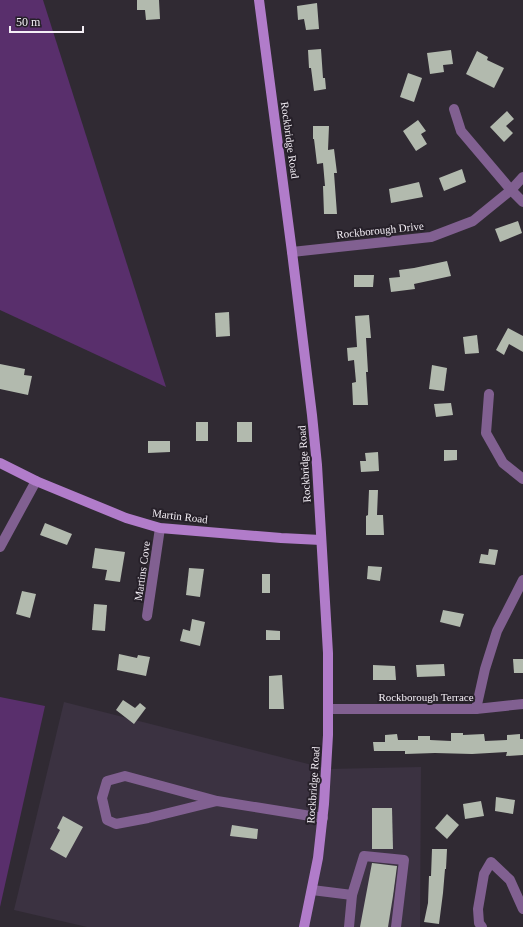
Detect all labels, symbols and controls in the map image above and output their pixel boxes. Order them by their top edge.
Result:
scale bar [10,8,83,34]
text: 50 m [16,15,41,29]
street label: Rockbridge Road [279,101,301,180]
street label: Rockborough Drive [336,219,424,241]
street label: Rockbridge Road [295,425,313,503]
street label: Martin Road [152,507,209,525]
street label: Martins Cove [132,540,152,602]
street label: Rockborough Terrace [378,691,474,703]
street label: Rockbridge Road [304,746,322,824]

